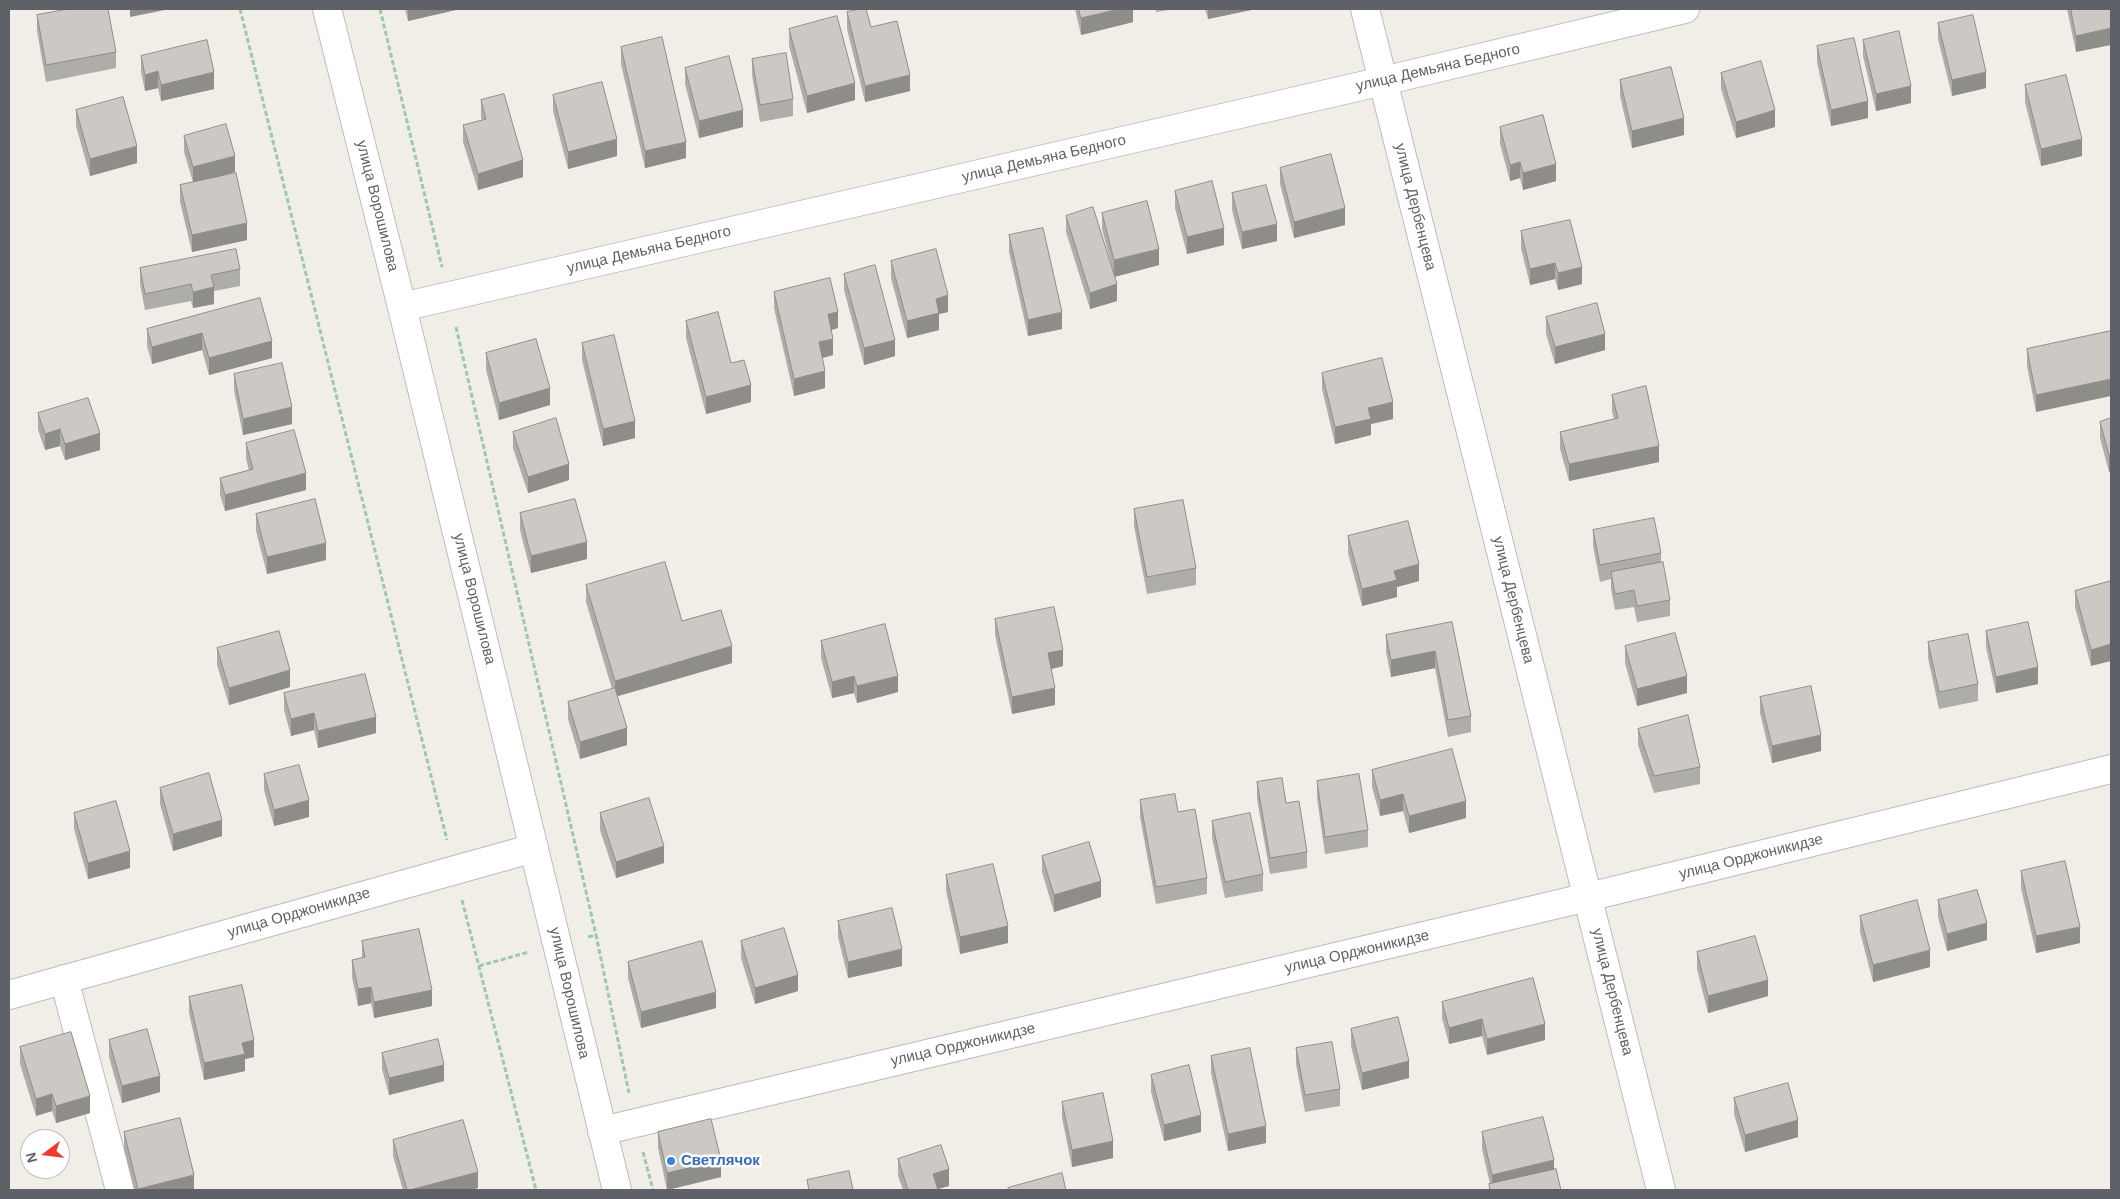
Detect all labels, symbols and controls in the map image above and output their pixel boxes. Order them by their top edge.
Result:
street label: улица Демьяна Бедного [1354,40,1522,96]
street label: улица Демьяна Бедного [960,131,1128,187]
street label: улица Ворошилова [352,139,402,273]
street label: улица Дербенцева [1391,142,1439,272]
street label: улица Демьяна Бедного [565,222,733,278]
street label: улица Ворошилова [449,532,499,666]
street label: улица Дербенцева [1489,535,1537,665]
street label: улица Орджоникидзе [1677,830,1825,884]
street label: улица Орджоникидзе [226,884,372,942]
street label: улица Ворошилова [545,926,593,1060]
street label: улица Орджоникидзе [1283,927,1431,977]
street label: улица Дербенцева [1588,927,1636,1057]
street label: улица Орджоникидзе [889,1020,1037,1070]
north arrow [20,1129,70,1179]
text: N [22,1151,41,1165]
place label: Светлячок [681,1152,760,1170]
marker: Светлячок [665,1155,677,1167]

